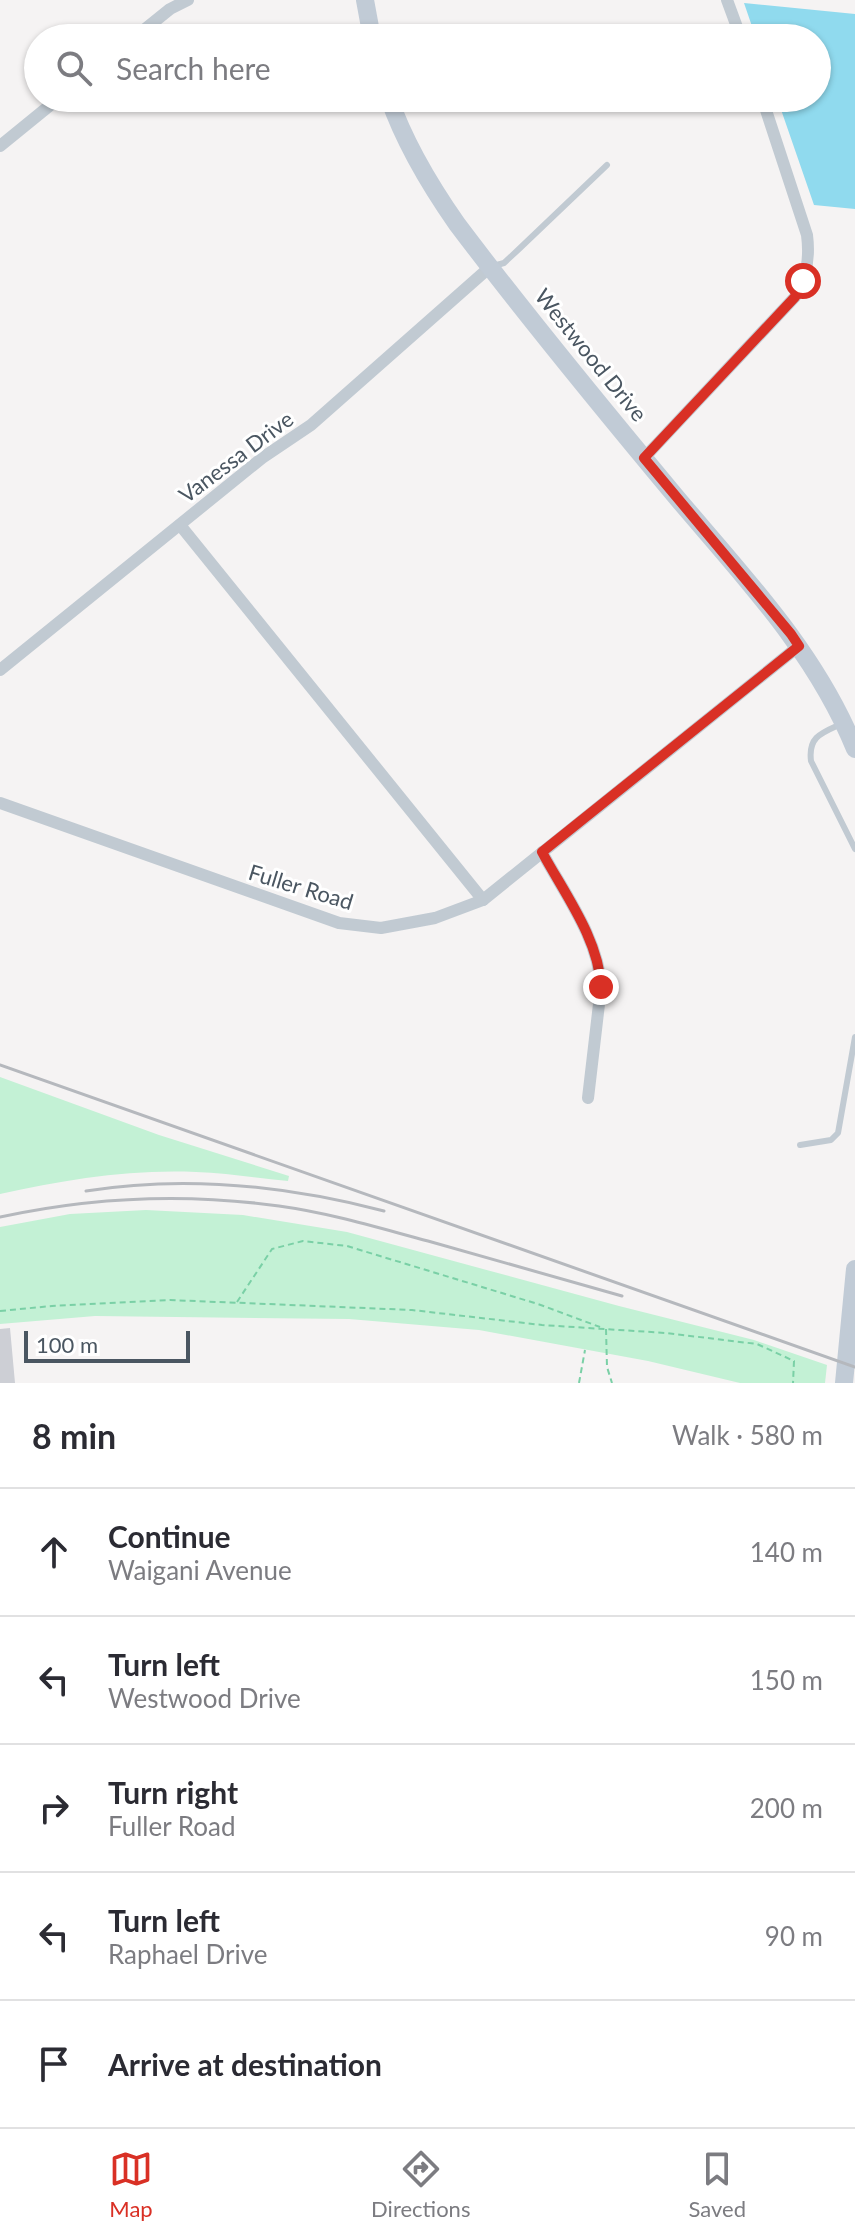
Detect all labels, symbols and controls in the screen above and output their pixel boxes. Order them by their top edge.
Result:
search box [24,24,831,112]
icon: search [52,46,96,90]
text: Search here [116,50,271,86]
route start [785,263,821,299]
street label: Westwood Drive [530,283,653,427]
street label: Vanessa Drive [173,405,298,508]
street label: Fuller Road [246,858,357,915]
route end [583,969,619,1005]
scale bar [24,1327,190,1363]
text: 100 m [36,1331,98,1358]
text: 8 min [32,1415,116,1456]
text: Walk · 580 m [672,1419,823,1451]
text: Continue [108,1518,231,1554]
icon: ahead [32,1530,76,1574]
text: 140 m [750,1536,823,1568]
text: Waigani Avenue [108,1554,292,1586]
text: Turn left [108,1646,220,1682]
icon: left [32,1658,76,1702]
text: 150 m [750,1664,823,1696]
text: Westwood Drive [108,1682,301,1714]
text: Turn right [108,1774,238,1810]
icon: right [32,1786,76,1830]
text: 200 m [750,1792,823,1824]
text: Fuller Road [108,1810,235,1842]
text: Turn left [108,1902,220,1938]
icon: left [32,1914,76,1958]
text: 90 m [765,1920,823,1952]
text: Raphael Drive [108,1938,268,1970]
icon: arrive [32,2042,76,2086]
text: Arrive at destination [108,2046,382,2082]
tab: Map [109,2147,153,2222]
tab: Directions [371,2147,470,2222]
tab: Saved [688,2147,746,2222]

